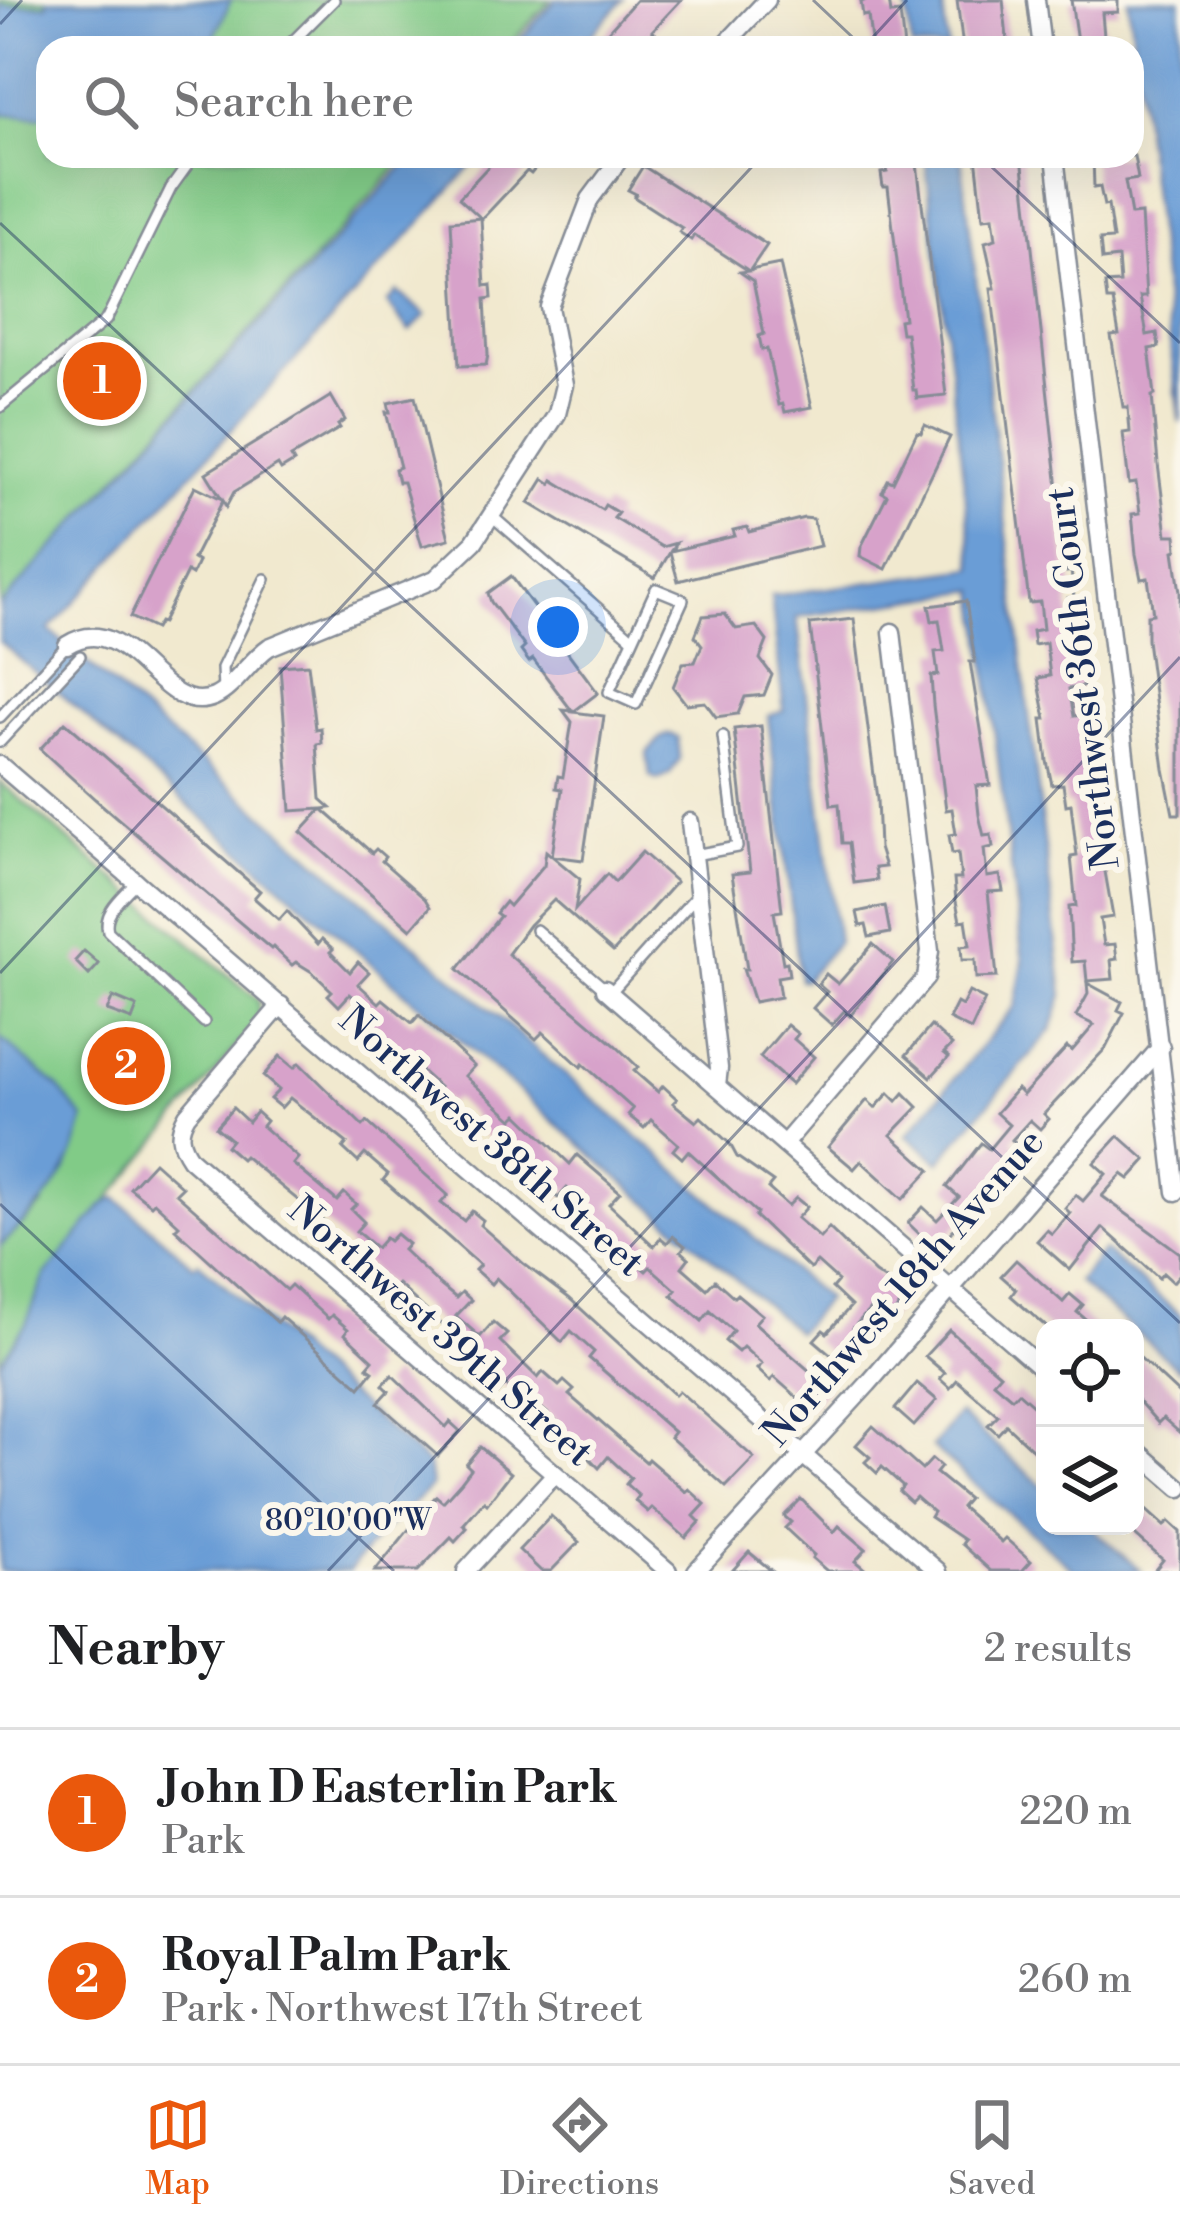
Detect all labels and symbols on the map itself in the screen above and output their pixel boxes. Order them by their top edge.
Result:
pin: 1 [63,336,141,426]
street label: Northwest 36th Court [1036,484,1132,872]
your location [528,597,588,657]
street label: Northwest 38th Street [328,996,654,1288]
pin: 2 [87,1021,165,1111]
street label: Northwest 18th Avenue [753,1119,1055,1457]
street label: Northwest 39th Street [278,1186,603,1478]
text: 80°10'00"W [265,1502,432,1540]

